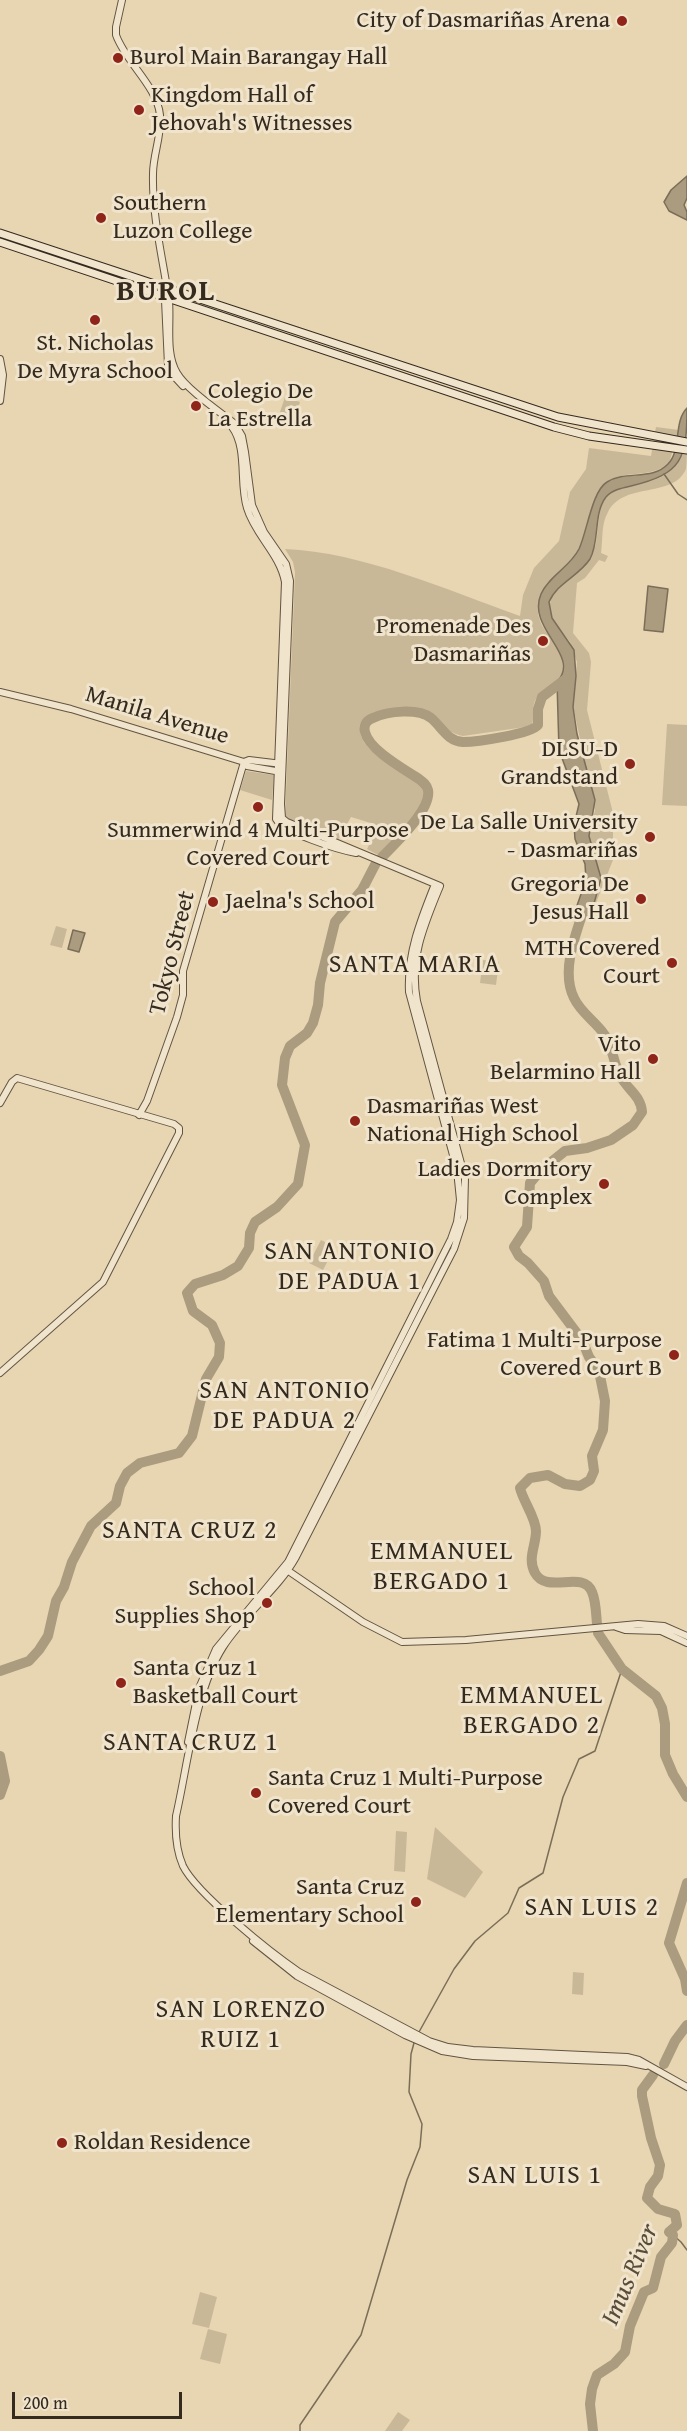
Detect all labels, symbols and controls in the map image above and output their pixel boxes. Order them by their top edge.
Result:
place label: City of Dasmariñas Arena [356,7,610,35]
marker: City of Dasmariñas Arena [615,14,629,28]
place label: Burol Main Barangay Hall [130,44,388,72]
marker: Burol Main Barangay Hall [111,51,125,65]
place label: Kingdom Hall of Jehovah's Witnesses [151,82,353,138]
marker: Kingdom Hall of Jehovah's Witnesses [132,103,146,117]
place label: Southern Luzon College [113,190,252,246]
marker: Southern Luzon College [94,211,108,225]
district label: BUROL [116,274,216,310]
marker: St. Nicholas De Myra School [88,313,102,327]
place label: St. Nicholas De Myra School [17,330,173,386]
place label: Colegio De La Estrella [208,378,313,434]
marker: Colegio De La Estrella [189,399,203,413]
place label: Promenade Des Dasmariñas [376,613,531,669]
marker: Promenade Des Dasmariñas [536,634,550,648]
street label: Manila Avenue [82,681,232,751]
place label: DLSU-D Grandstand [501,736,618,792]
marker: DLSU-D Grandstand [623,757,637,771]
marker: Summerwind 4 Multi-Purpose Covered Court [251,800,265,814]
place label: De La Salle University - Dasmariñas [420,809,638,865]
place label: Summerwind 4 Multi-Purpose Covered Court [107,817,409,873]
marker: De La Salle University - Dasmariñas [643,830,657,844]
place label: Gregoria De Jesus Hall [511,871,629,927]
street label: Tokyo Street [144,888,202,1018]
place label: Jaelna's School [225,888,374,916]
marker: Gregoria De Jesus Hall [634,892,648,906]
marker: Jaelna's School [206,895,220,909]
place label: MTH Covered Court [525,935,660,991]
district label: SANTA MARIA [329,949,501,981]
marker: MTH Covered Court [665,956,679,970]
place label: Vito Belarmino Hall [490,1031,641,1087]
marker: Vito Belarmino Hall [646,1052,660,1066]
place label: Dasmariñas West National High School [367,1093,578,1149]
marker: Dasmariñas West National High School [348,1114,362,1128]
place label: Ladies Dormitory Complex [418,1156,592,1212]
marker: Ladies Dormitory Complex [597,1177,611,1191]
district label: SAN ANTONIO DE PADUA 1 [264,1236,436,1298]
place label: Fatima 1 Multi-Purpose Covered Court B [427,1327,662,1383]
marker: Fatima 1 Multi-Purpose Covered Court B [667,1348,681,1362]
district label: SAN ANTONIO DE PADUA 2 [199,1375,371,1436]
district label: SANTA CRUZ 2 [102,1515,278,1547]
district label: EMMANUEL BERGADO 1 [370,1536,514,1598]
place label: School Supplies Shop [114,1575,255,1631]
marker: School Supplies Shop [260,1596,274,1610]
place label: Santa Cruz 1 Basketball Court [133,1655,298,1711]
marker: Santa Cruz 1 Basketball Court [114,1676,128,1690]
district label: EMMANUEL BERGADO 2 [460,1680,604,1742]
district label: SANTA CRUZ 1 [103,1727,279,1759]
place label: Santa Cruz 1 Multi-Purpose Covered Court [268,1765,543,1821]
marker: Santa Cruz 1 Multi-Purpose Covered Court [249,1786,263,1800]
place label: Santa Cruz Elementary School [216,1874,404,1930]
district label: SAN LUIS 2 [525,1892,659,1924]
marker: Santa Cruz Elementary School [409,1895,423,1909]
district label: SAN LORENZO RUIZ 1 [156,1994,326,2056]
place label: Roldan Residence [74,2129,251,2157]
marker: Roldan Residence [55,2136,69,2150]
district label: SAN LUIS 1 [468,2160,602,2192]
water label: Imus River [596,2220,666,2330]
scale bar [15,2380,184,2418]
text: 200 m [23,2389,68,2416]

